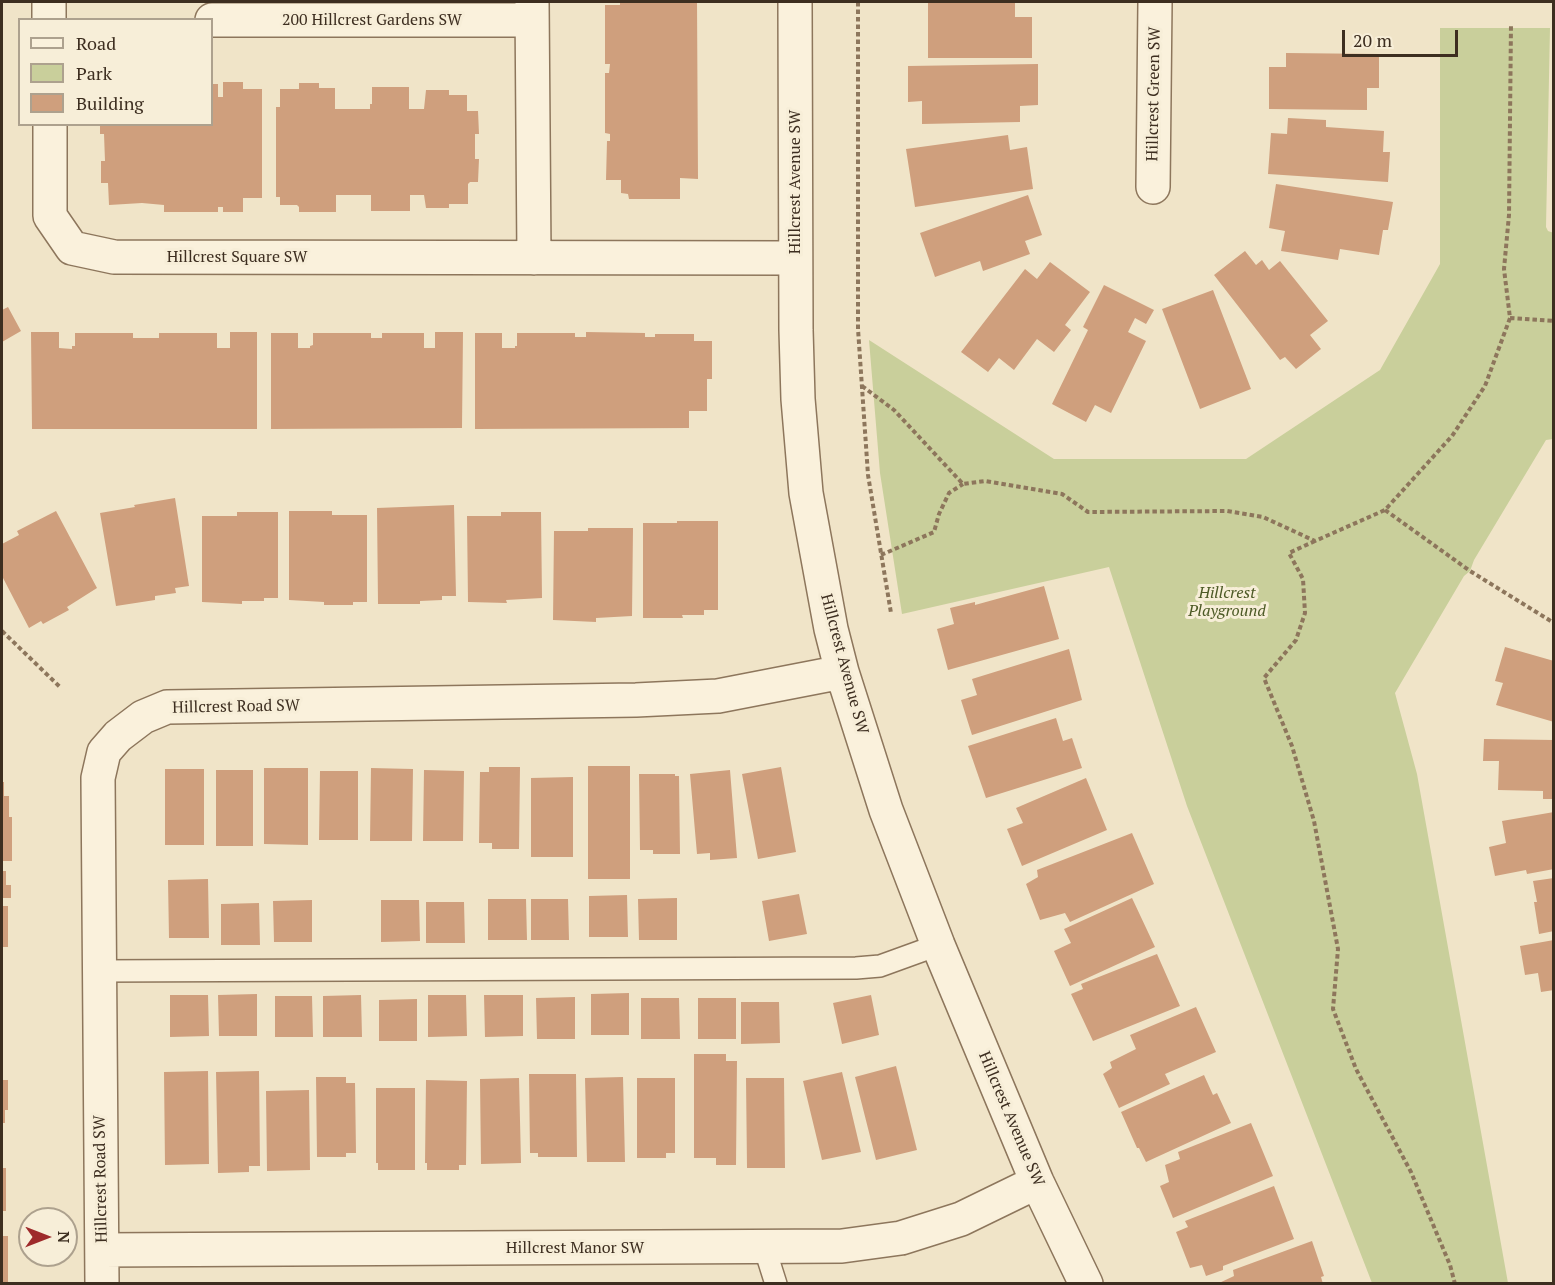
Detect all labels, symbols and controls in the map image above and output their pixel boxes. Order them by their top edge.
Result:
street label: 200 Hillcrest Gardens SW [282,10,462,30]
legend [18,18,213,126]
scale bar [1345,18,1460,56]
street label: Hillcrest Green SW [1143,27,1165,161]
text: 20 m [1353,28,1392,52]
text: Road [76,31,116,55]
text: Park [76,61,112,85]
text: Building [76,91,144,115]
street label: Hillcrest Avenue SW [785,110,805,254]
street label: Hillcrest Square SW [167,247,307,267]
park label: Hillcrest Playground [1188,583,1266,621]
street label: Hillcrest Avenue SW [816,592,872,736]
street label: Hillcrest Road SW [172,696,300,718]
street label: Hillcrest Avenue SW [974,1049,1048,1189]
street label: Hillcrest Road SW [90,1115,112,1243]
north arrow [18,1207,78,1267]
text: N [53,1231,75,1243]
street label: Hillcrest Manor SW [506,1238,644,1258]

